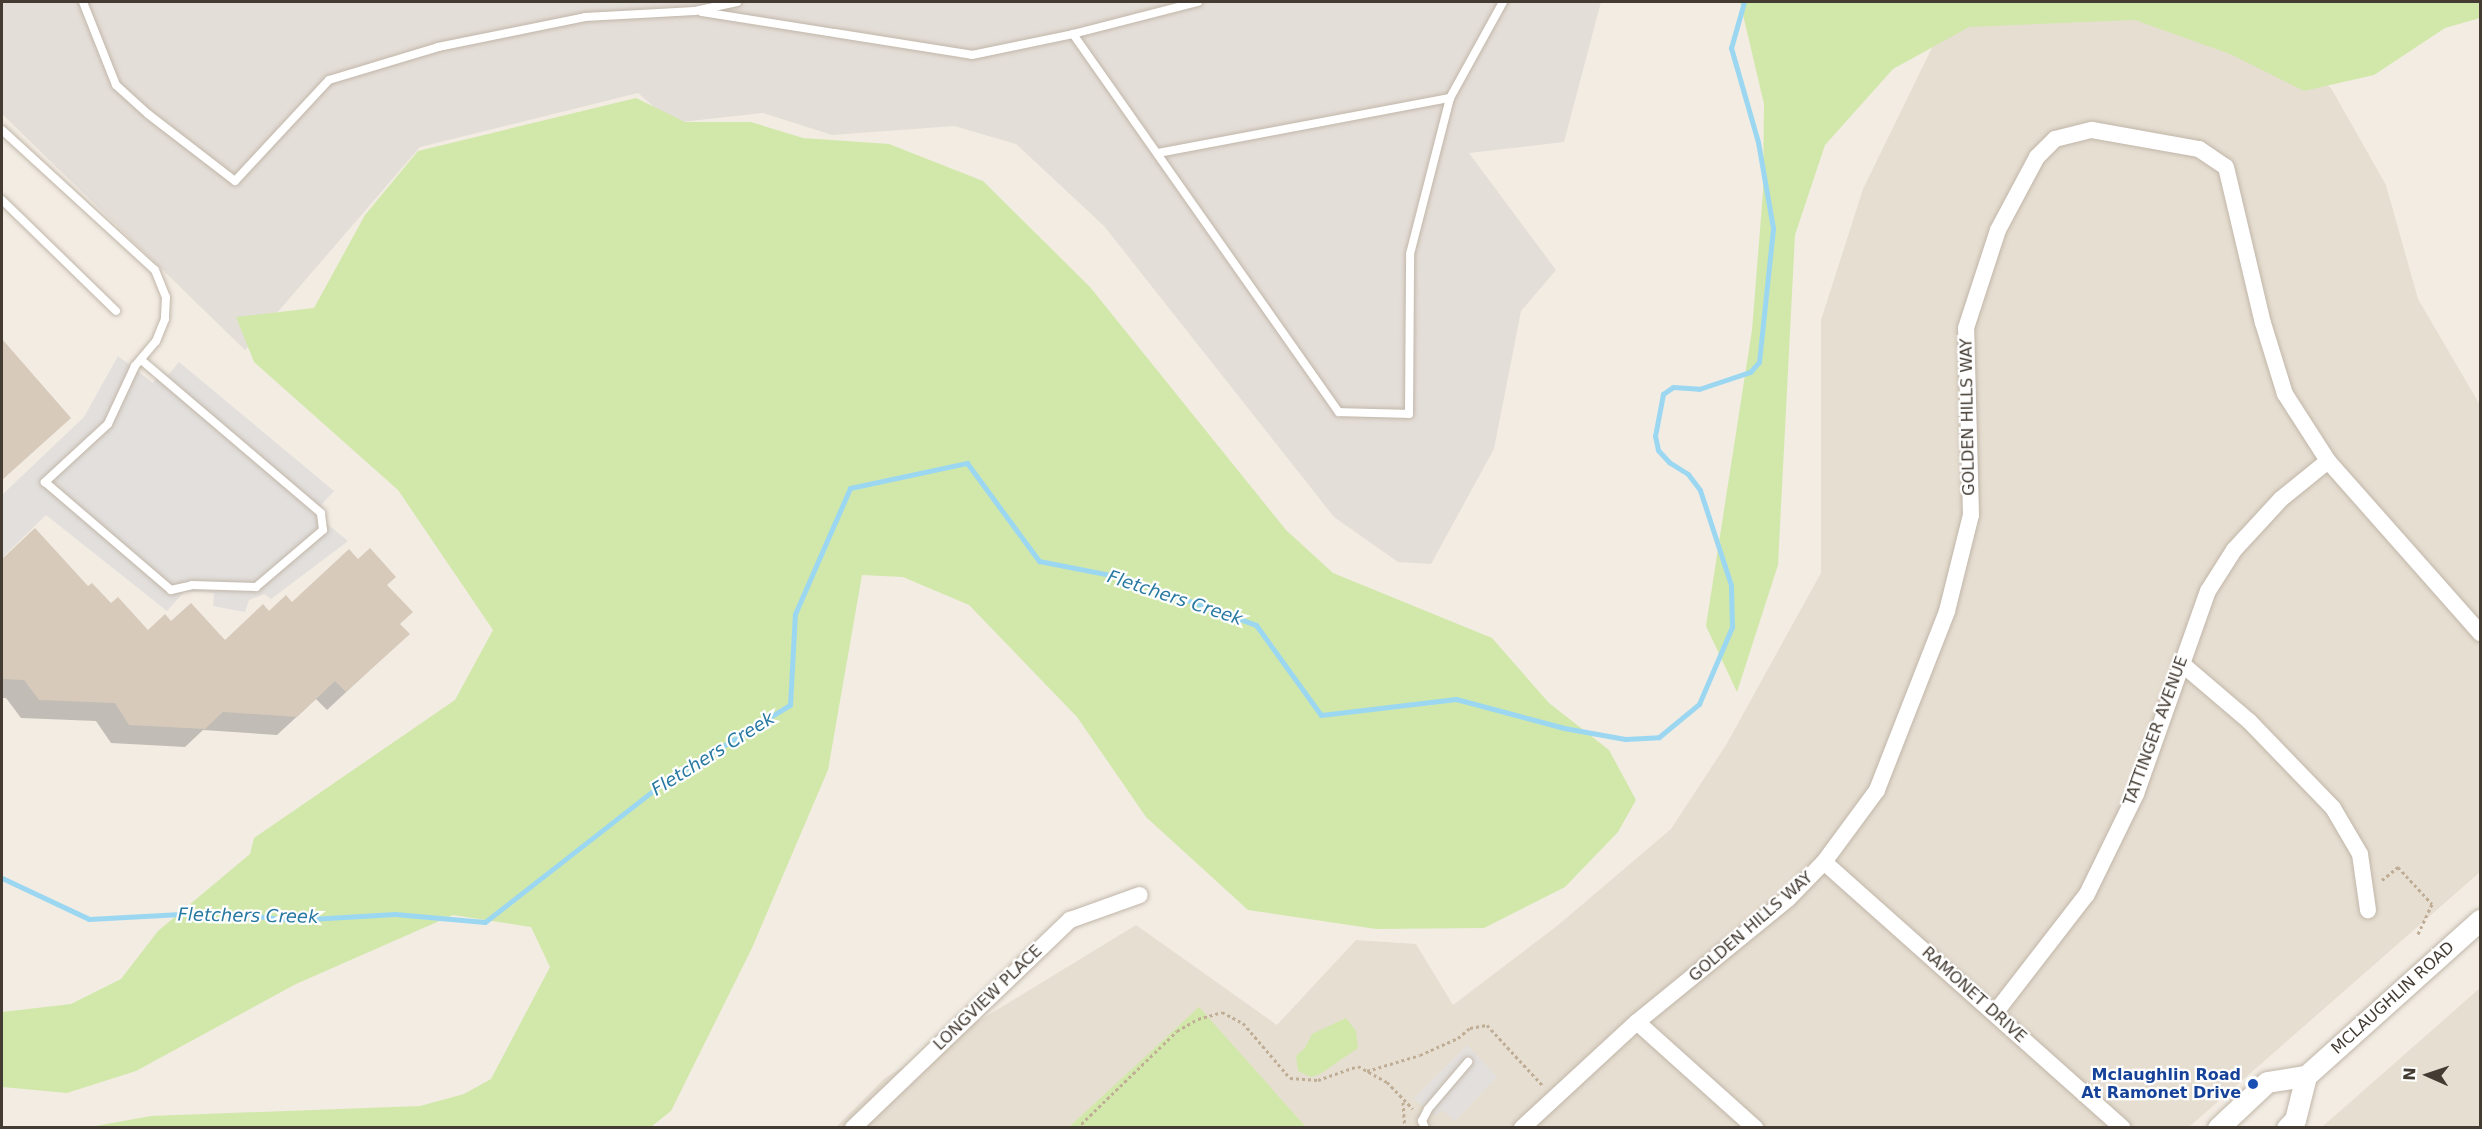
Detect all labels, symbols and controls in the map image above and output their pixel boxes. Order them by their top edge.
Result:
street label: GOLDEN HILLS WAY [1957,338,1979,496]
water label: Fletchers Creek [1105,566,1245,630]
street label: TATTINGER AVENUE [2120,654,2192,808]
water label: Fletchers Creek [648,708,778,800]
street label: GOLDEN HILLS WAY [1685,868,1817,986]
water label: Fletchers Creek [177,904,319,928]
street label: MCLAUGHLIN ROAD [2328,938,2458,1058]
street label: LONGVIEW PLACE [930,941,1046,1055]
street label: RAMONET DRIVE [1918,943,2030,1047]
north arrow [2398,1045,2458,1105]
place label: Mclaughlin Road At Ramonet Drive [2081,1065,2241,1103]
text: N [2400,1067,2419,1081]
marker: Mclaughlin Road At Ramonet Drive [2246,1077,2260,1091]

